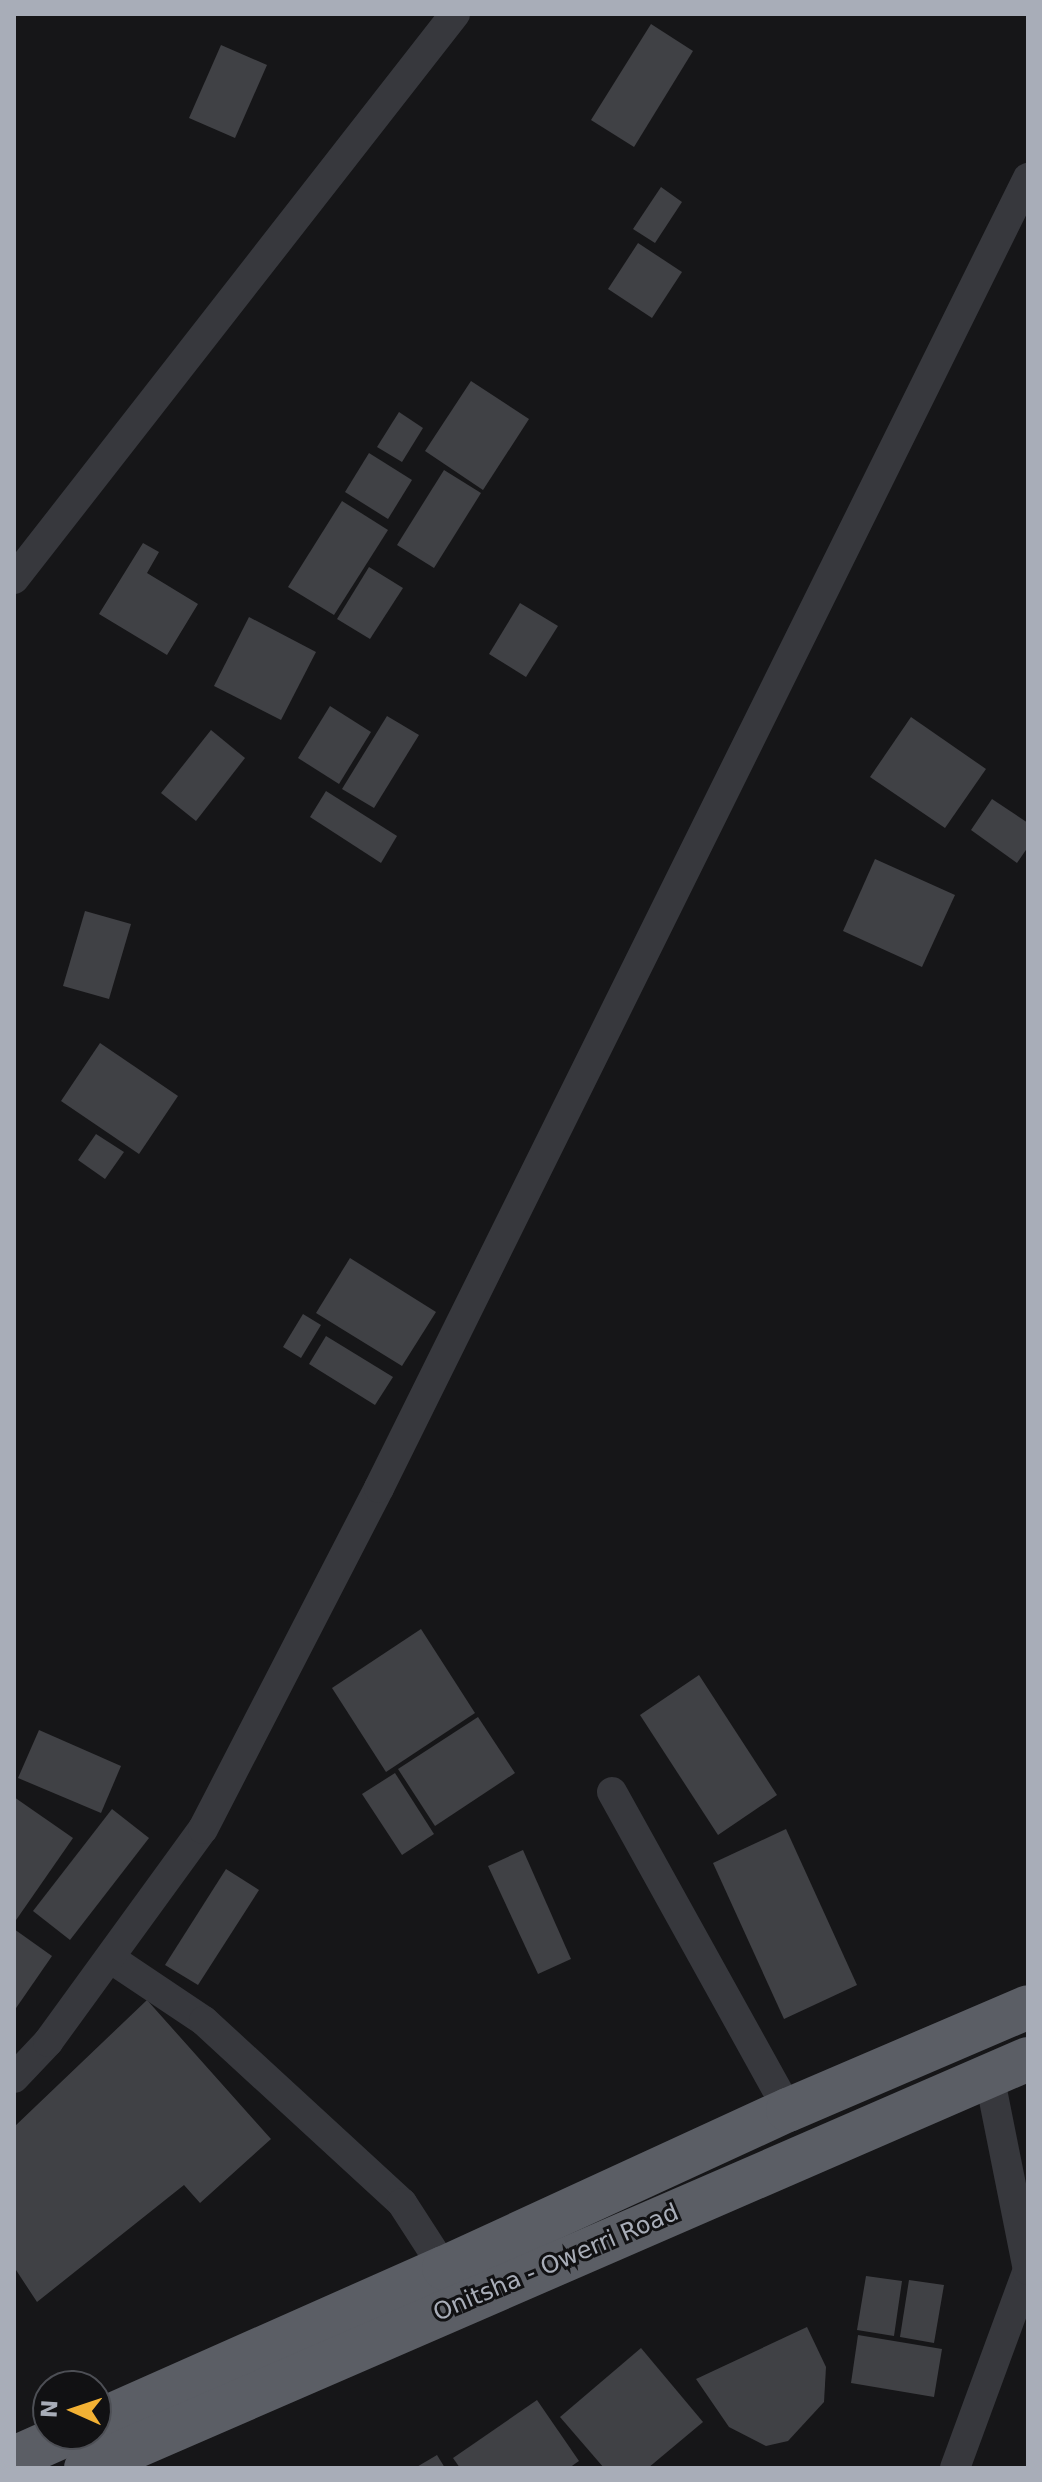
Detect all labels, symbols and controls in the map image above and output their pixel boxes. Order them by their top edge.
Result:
street label: Onitsha - Owerri Road [429,2198,683,2328]
north arrow [32,2370,112,2450]
text: N [37,2399,62,2419]

